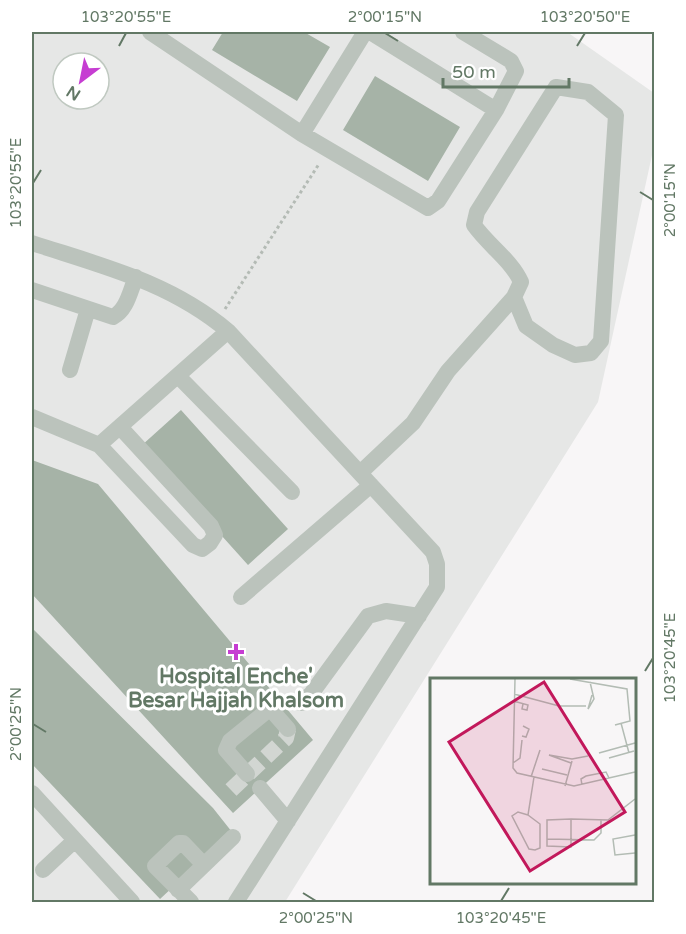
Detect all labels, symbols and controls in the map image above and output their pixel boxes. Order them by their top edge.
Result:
text: 103°20'55"E [81,8,171,26]
text: 2°00'15"N [348,8,422,26]
text: 103°20'50"E [540,8,630,26]
north arrow [51,51,111,111]
scale bar [443,51,569,89]
text: 50 m [452,61,496,83]
text: N [63,81,84,105]
text: 103°20'55"E [7,138,25,228]
text: 2°00'15"N [661,163,679,237]
text: 103°20'45"E [661,613,679,703]
marker: Hospital Enche' Besar Hajjah Khalsom [227,643,245,661]
place label: Hospital Enche' Besar Hajjah Khalsom [128,664,344,713]
inset map [430,678,635,883]
text: 2°00'25"N [7,687,25,761]
text: 2°00'25"N [279,909,353,927]
text: 103°20'45"E [456,909,546,927]

